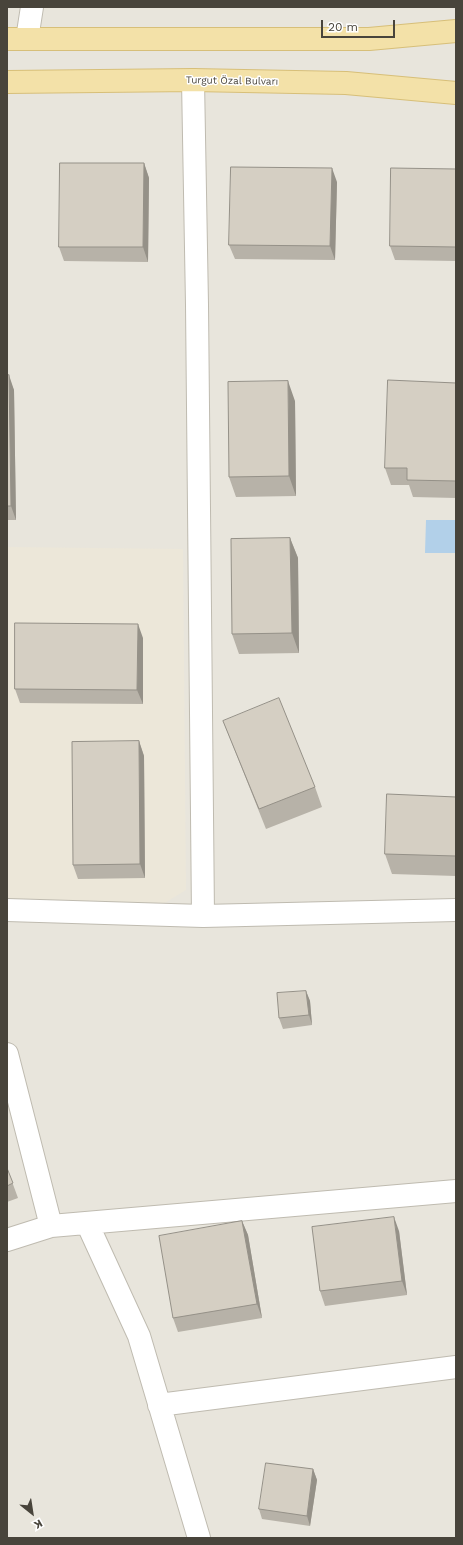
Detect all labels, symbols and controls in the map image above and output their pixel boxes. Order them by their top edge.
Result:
scale bar [323,12,397,38]
text: 20 m [328,20,358,34]
street label: Turgut Özal Bulvarı [186,74,278,88]
north arrow [12,1493,52,1533]
text: K [32,1516,45,1531]

